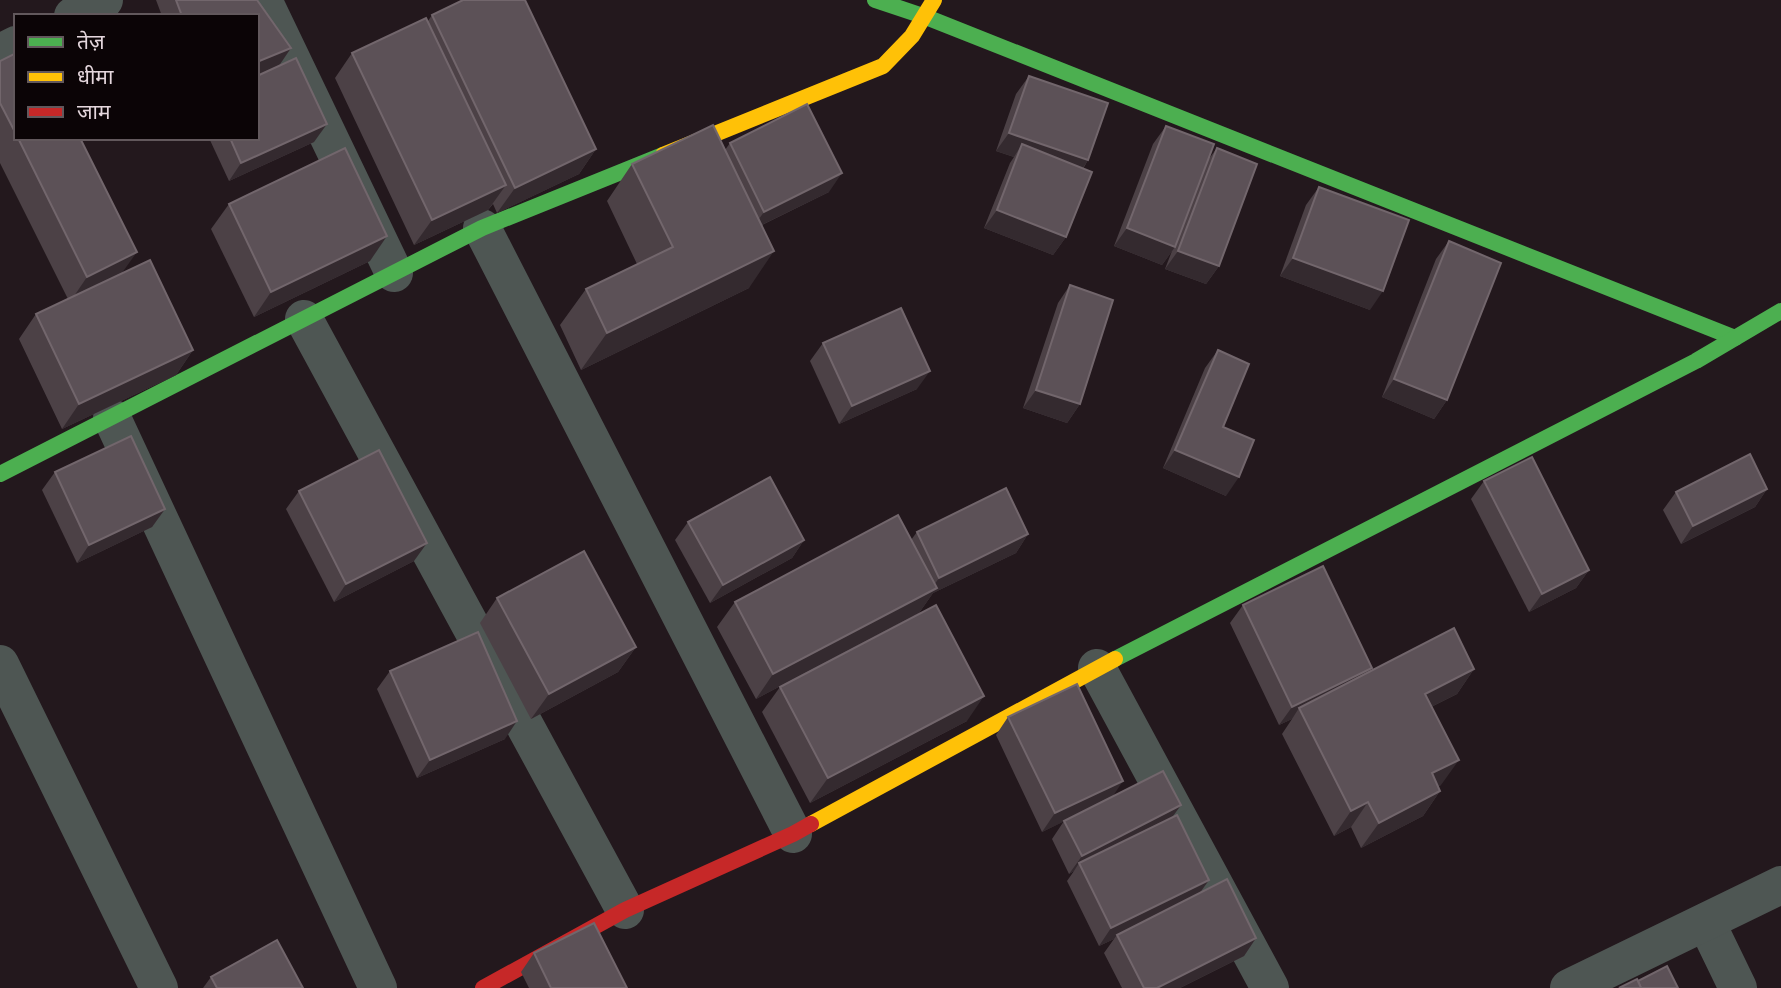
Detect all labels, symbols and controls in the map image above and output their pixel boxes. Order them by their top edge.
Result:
legend [14,14,259,140]
text: तेज़ [77,30,105,54]
text: धीमा [77,65,114,89]
text: जाम [77,100,111,124]

